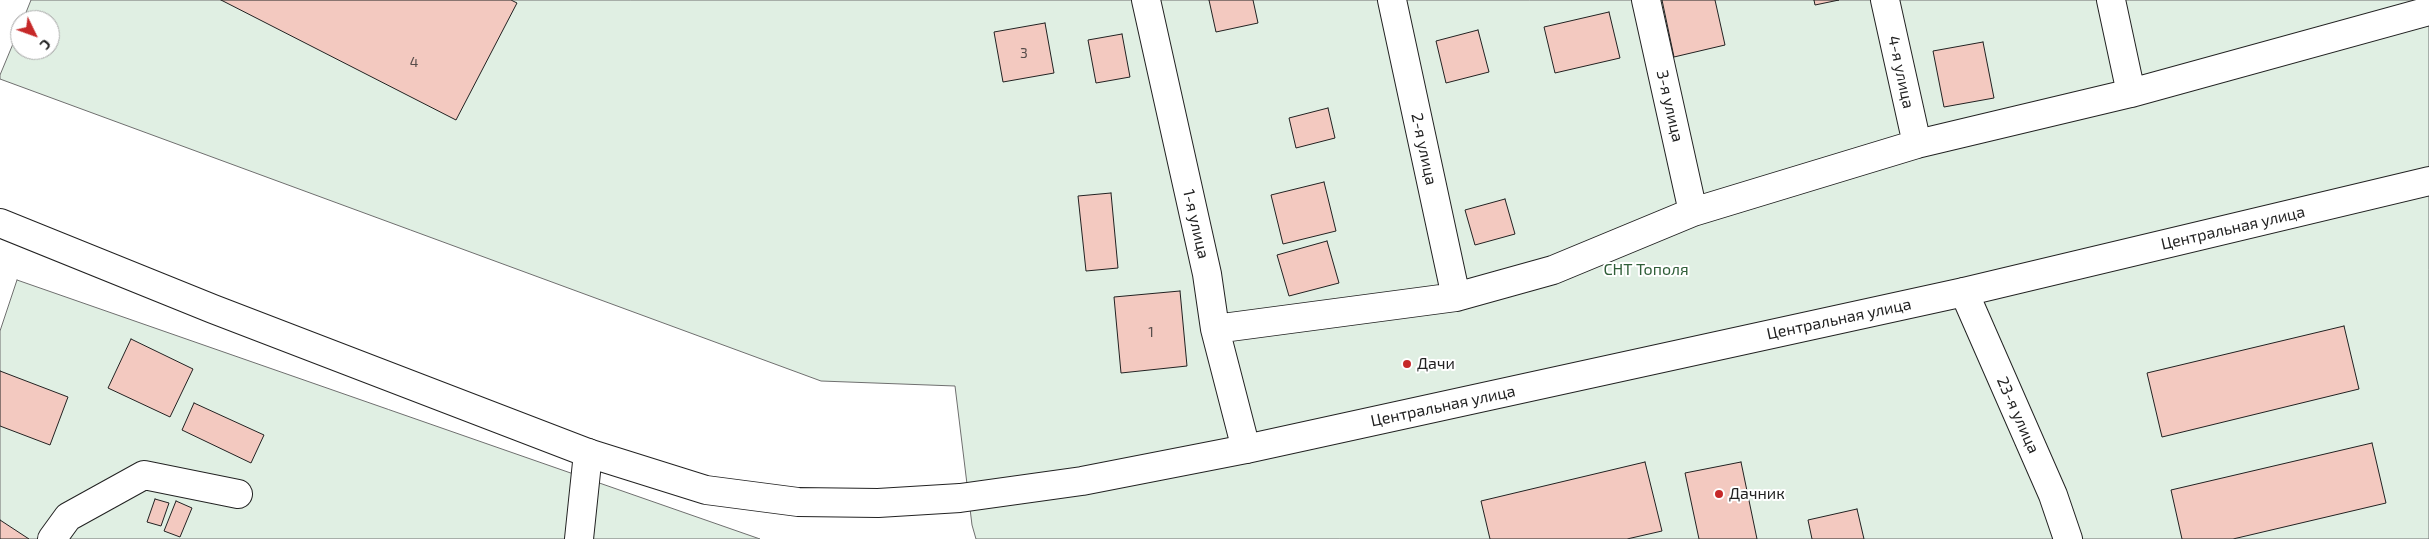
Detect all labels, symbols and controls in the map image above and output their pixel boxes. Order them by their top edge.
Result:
north arrow [10,10,60,60]
street label: 4-я улица [1884,34,1918,110]
text: С [37,36,55,53]
house number: 3 [1020,45,1028,61]
house number: 4 [410,54,418,70]
street label: 3-я улица [1652,68,1688,144]
street label: 2-я улица [1407,111,1441,187]
street label: 1-я улица [1179,187,1213,261]
street label: Центральная улица [2159,202,2307,254]
park label: СНТ Тополя [1603,260,1689,280]
street label: Центральная улица [1765,294,1913,344]
house number: 1 [1148,324,1154,340]
place label: Дачи [1417,354,1455,374]
marker: Дачи [1401,358,1413,370]
street label: 23-я улица [1993,374,2043,456]
street label: Центральная улица [1369,381,1517,431]
place label: Дачник [1729,484,1785,504]
marker: Дачник [1713,488,1725,500]

